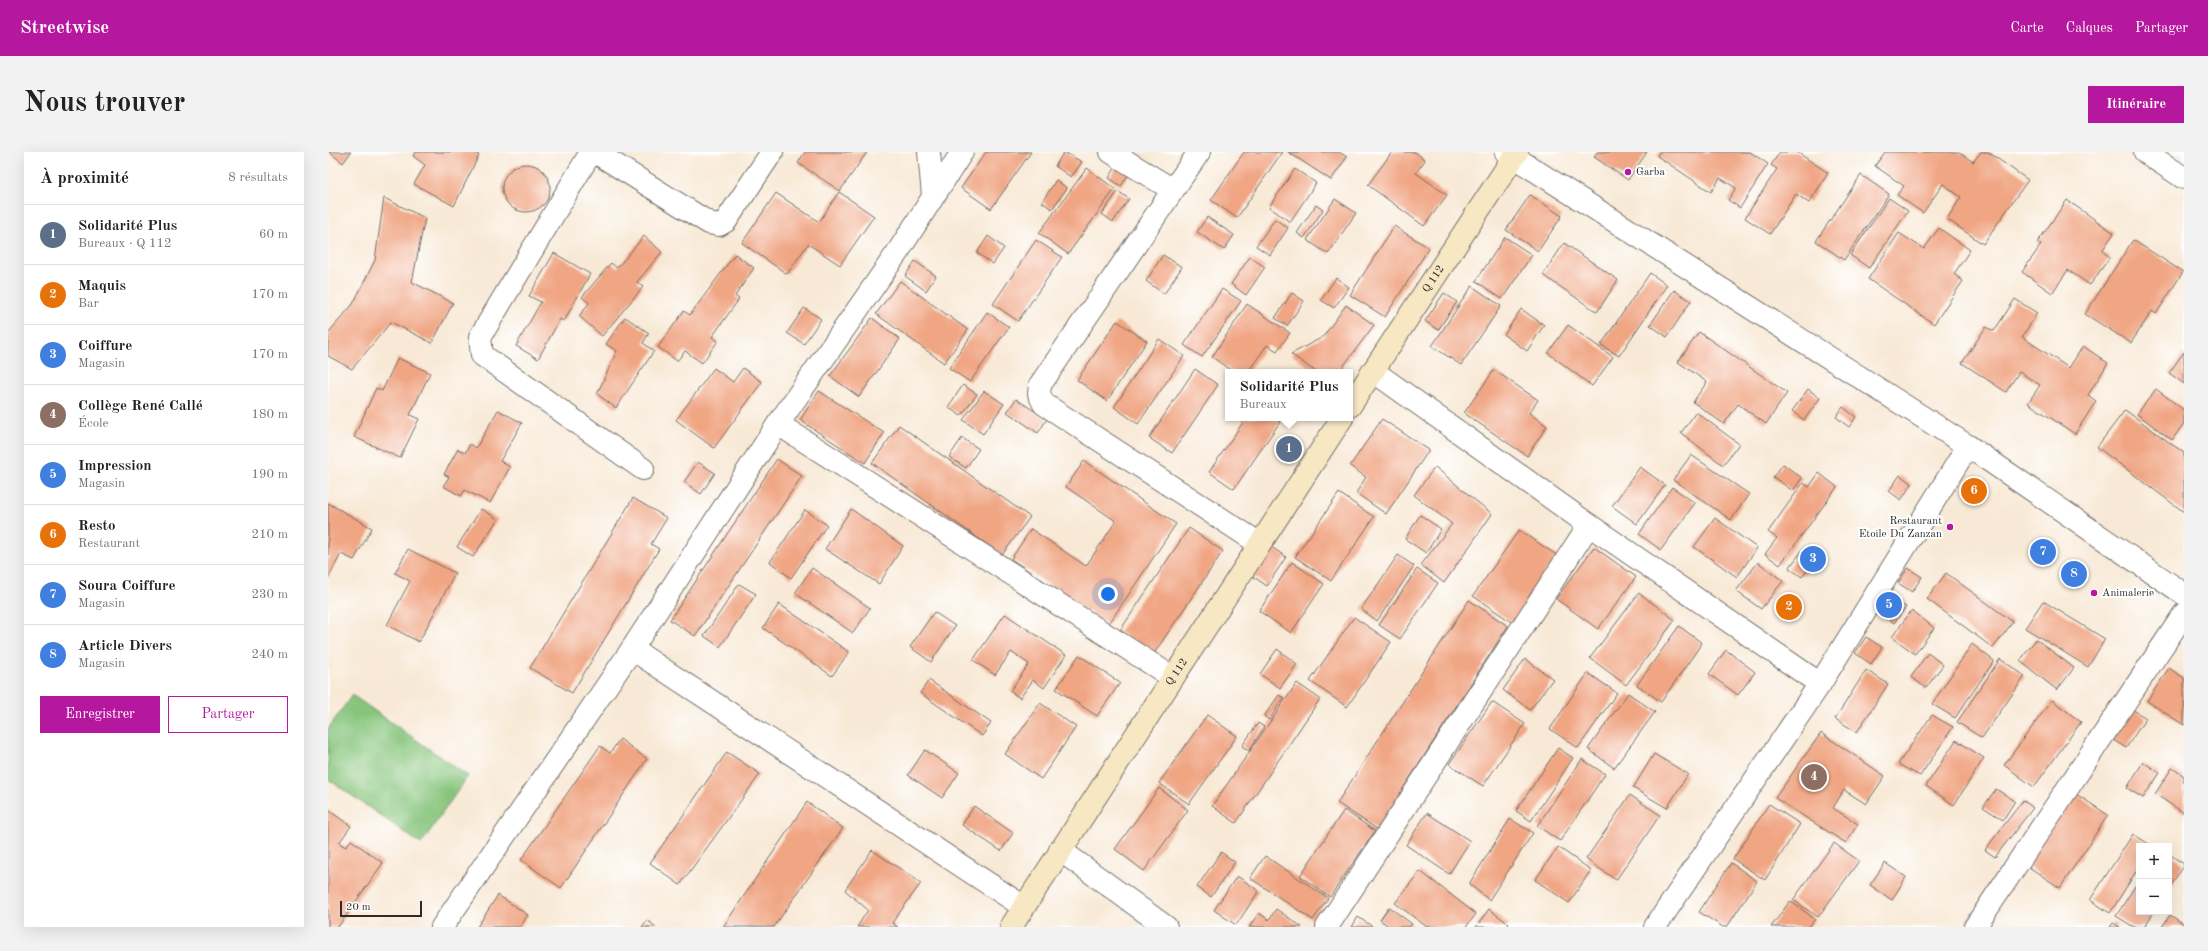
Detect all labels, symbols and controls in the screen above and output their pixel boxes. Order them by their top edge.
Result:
text: Streetwise [20,19,109,38]
text: Carte [2010,21,2044,35]
text: Calques [2066,21,2113,35]
text: Partager [2135,21,2188,35]
button: Itinéraire [2088,86,2184,123]
text: Nous trouver [24,90,185,118]
marker: Garba [1623,167,1633,177]
place label: Garba [1636,167,1665,178]
text: À proximité [40,170,129,187]
text: 8 résultats [228,171,288,184]
text: Solidarité Plus [78,219,177,234]
text: 1 [49,228,57,241]
text: 60 m [259,228,288,241]
text: Bureaux · Q 112 [78,237,172,250]
street label: Q 112 [1421,263,1446,295]
text: Maquis [78,279,126,294]
text: 2 [49,288,57,301]
text: 170 m [251,288,288,301]
text: Bar [78,297,99,310]
text: Coiffure [78,339,132,354]
text: 3 [49,348,57,361]
text: 170 m [251,348,288,361]
text: Magasin [78,357,125,370]
popup [1225,369,1353,421]
text: Solidarité Plus [1239,380,1339,395]
text: Bureaux [1239,398,1287,411]
text: Collège René Callé [78,399,203,414]
text: 4 [49,408,57,421]
text: 180 m [251,408,288,421]
text: École [78,417,109,430]
pin: 1 [1276,434,1302,464]
text: Impression [78,459,152,474]
text: 5 [49,468,57,481]
text: 190 m [251,468,288,481]
pin: 6 [1961,476,1987,506]
text: Magasin [78,477,125,490]
place label: Restaurant Etoile Du Zanzan [1859,516,1942,540]
text: Resto [78,519,116,534]
marker: Restaurant Etoile Du Zanzan [1945,522,1955,532]
text: 6 [49,528,57,541]
text: 210 m [251,528,288,541]
text: Restaurant [78,537,140,550]
pin: 7 [2030,537,2056,567]
pin: 3 [1800,544,1826,574]
pin: 8 [2061,559,2087,589]
text: Soura Coiffure [78,579,176,594]
your location [1098,584,1118,604]
text: 7 [49,588,57,601]
text: 230 m [251,588,288,601]
marker: Animalerie [2089,588,2099,598]
place label: Animalerie [2102,588,2154,599]
pin: 5 [1876,590,1902,620]
pin: 2 [1776,592,1802,622]
text: Magasin [78,597,125,610]
text: Article Divers [78,639,172,654]
text: 8 [49,648,57,661]
text: 240 m [251,648,288,661]
text: Magasin [78,657,125,670]
street label: Q 112 [1164,657,1190,688]
button: Enregistrer [40,696,160,733]
button: Partager [168,696,288,733]
pin: 4 [1801,762,1827,792]
map controls [2136,843,2172,915]
button: + [2136,843,2172,879]
button: − [2136,879,2172,915]
scale bar [340,899,422,918]
text: 20 m [346,902,371,913]

